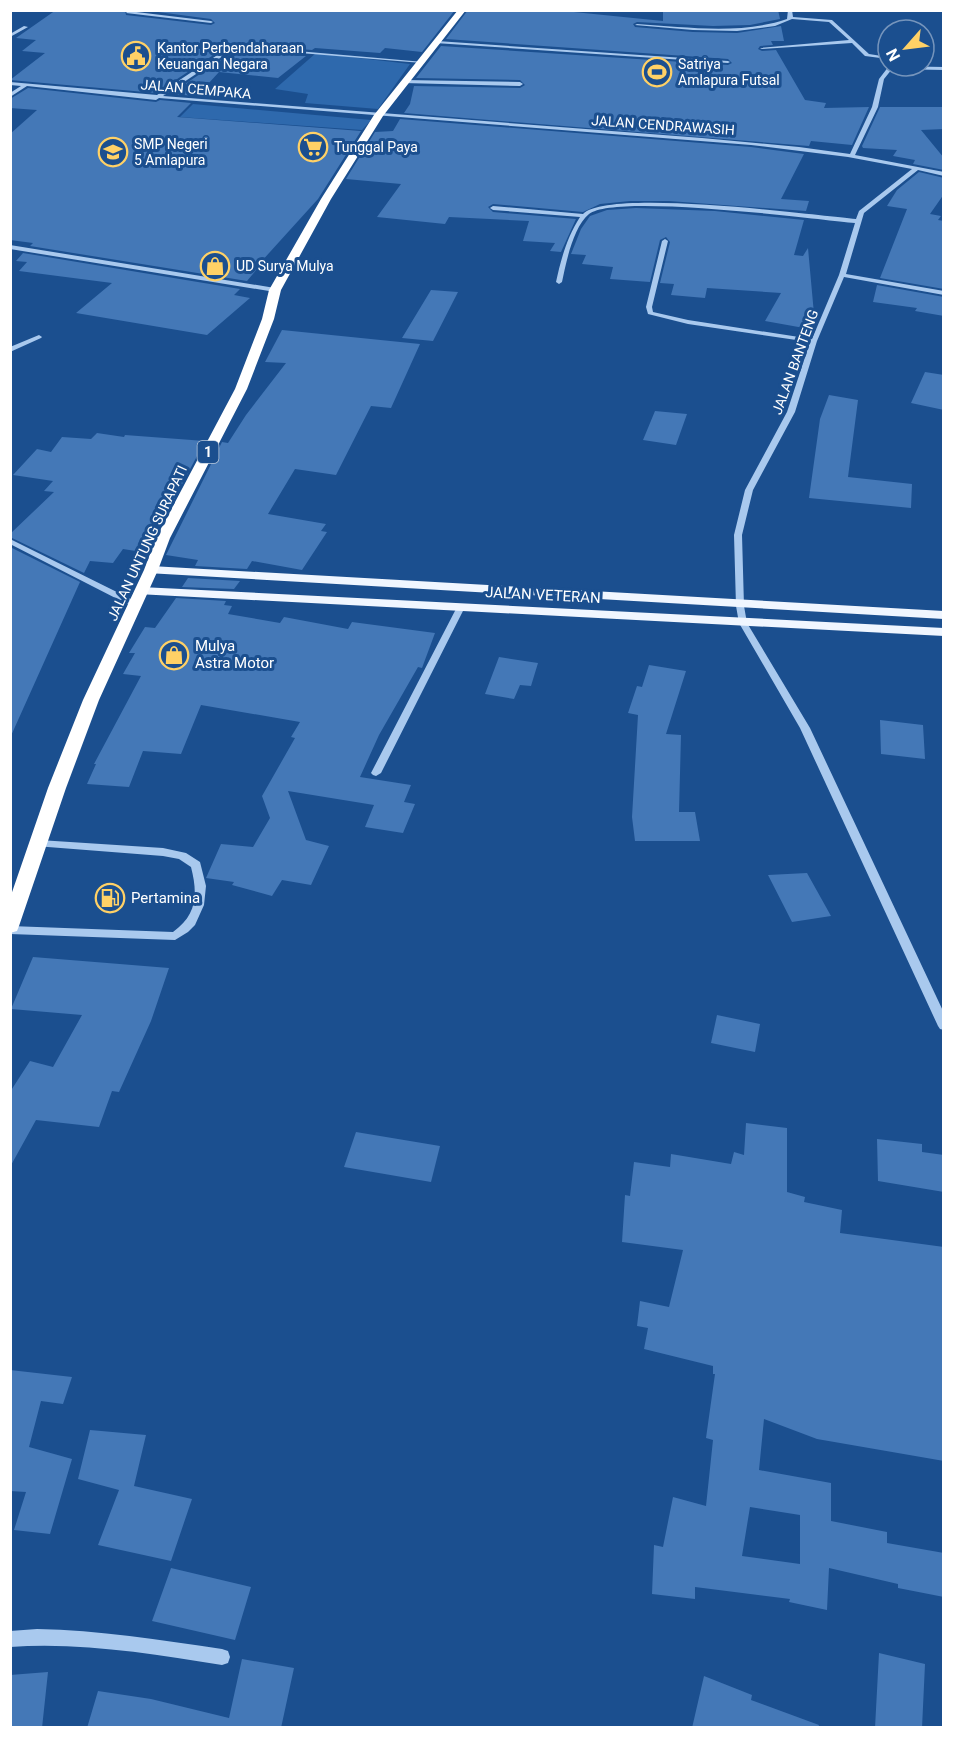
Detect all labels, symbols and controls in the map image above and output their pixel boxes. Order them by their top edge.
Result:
north arrow [876,18,936,78]
public building icon: Kantor Perbendaharaan Keuangan Negara [120,40,152,72]
place label: Kantor Perbendaharaan Keuangan Negara [157,40,304,72]
text: N [882,45,904,64]
sports icon: Satriya Amlapura Futsal [641,56,673,88]
place label: Satriya Amlapura Futsal [678,56,780,88]
street label: JALAN CEMPAKA [140,76,252,102]
street label: JALAN CENDRAWASIH [591,112,735,138]
supermarket icon: Tunggal Paya [297,131,329,163]
school or university icon: SMP Negeri 5 Amlapura [97,136,129,168]
place label: SMP Negeri 5 Amlapura [134,136,208,168]
place label: Tunggal Paya [334,139,418,155]
shop icon: UD Surya Mulya [199,250,231,282]
place label: UD Surya Mulya [236,258,334,274]
street label: JALAN BANTENG [769,307,821,417]
road number: 1 [198,441,218,463]
street label: JALAN UNTUNG SURAPATI [104,463,190,623]
street label: JALAN VETERAN [485,583,601,607]
place label: Mulya Astra Motor [195,637,274,672]
shop icon: Mulya Astra Motor [158,639,190,671]
fuel station icon: Pertamina [94,882,126,914]
place label: Pertamina [131,889,200,907]

